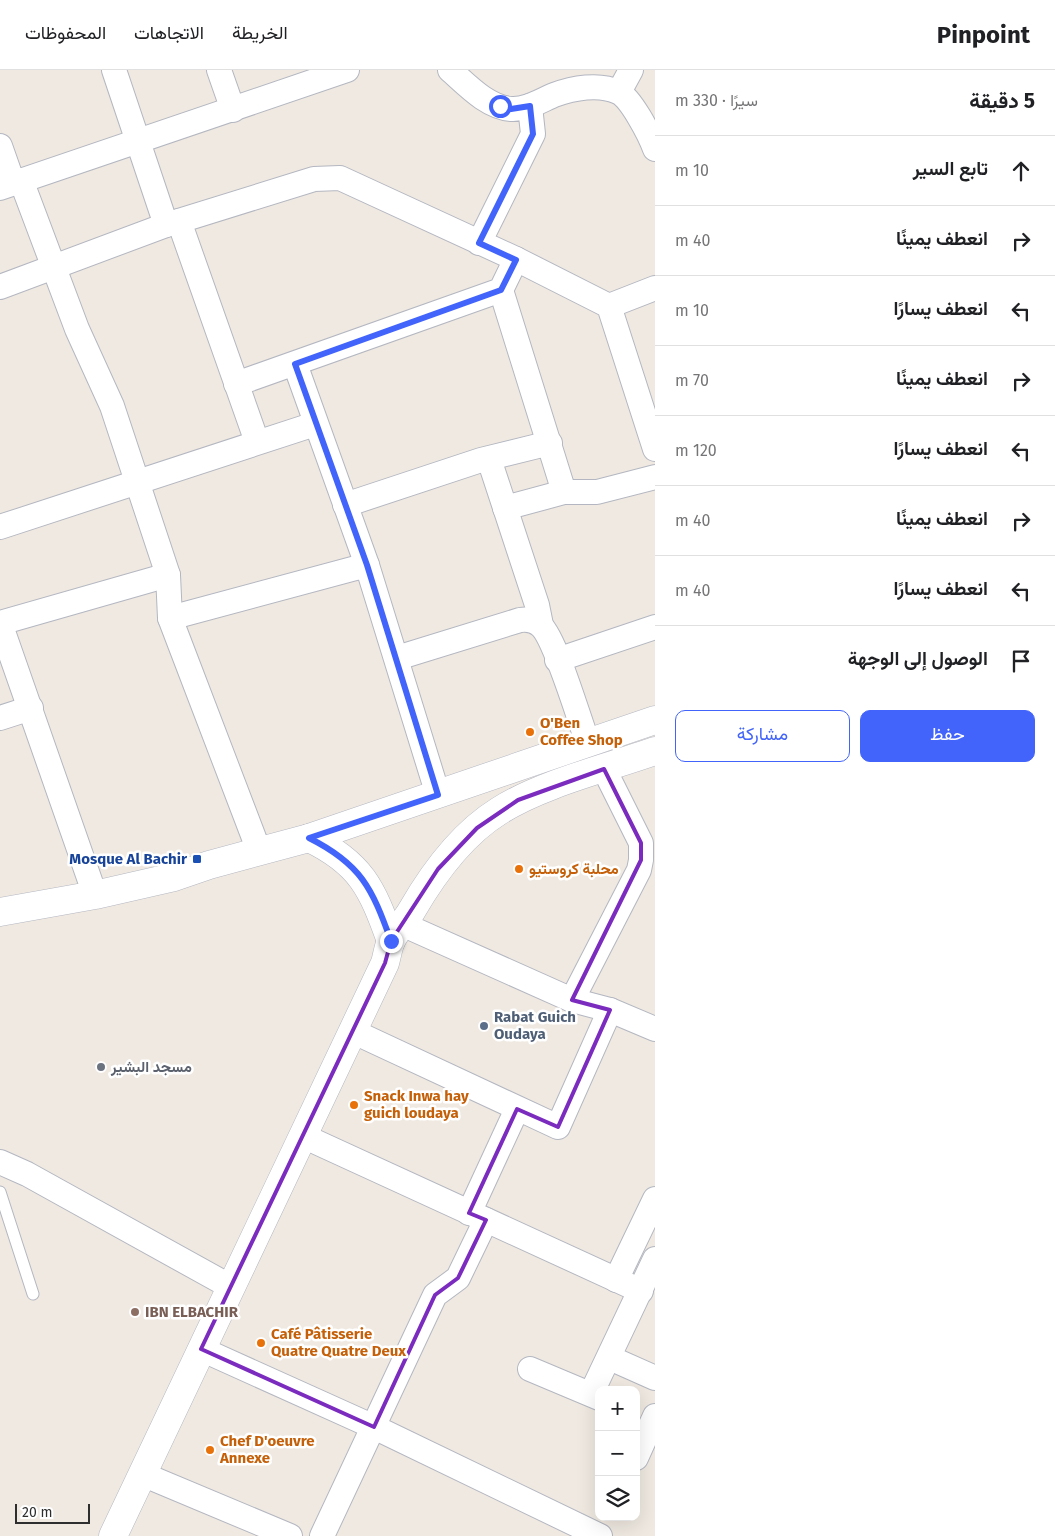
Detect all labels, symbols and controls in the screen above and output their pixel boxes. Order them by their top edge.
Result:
text: Pinpoint [937,21,1030,49]
text: المحفوظات [25,22,106,44]
text: الاتجاهات [134,22,204,44]
text: الخريطة [232,22,288,44]
text: 5 دقيقة [969,88,1035,114]
text: سيرًا · 330 m [675,91,758,110]
route start [489,95,512,118]
text: تابع السير [913,157,988,180]
icon: ahead [1007,157,1035,185]
text: 10 m [675,161,709,180]
text: انعطف يمينًا [896,227,988,250]
icon: right [1007,227,1035,255]
text: 40 m [675,231,710,250]
text: انعطف يسارًا [894,297,988,320]
icon: left [1007,297,1035,325]
text: 10 m [675,301,709,320]
text: انعطف يمينًا [896,367,988,390]
icon: right [1007,367,1035,395]
text: 70 m [675,371,709,390]
text: انعطف يسارًا [894,437,988,460]
icon: left [1007,437,1035,465]
text: 120 m [675,441,717,460]
text: انعطف يمينًا [896,507,988,530]
icon: right [1007,507,1035,535]
text: 40 m [675,511,710,530]
text: انعطف يسارًا [894,577,988,600]
icon: left [1007,577,1035,605]
text: 40 m [675,581,710,600]
text: الوصول إلى الوجهة [848,647,988,670]
icon: arrive [1007,647,1035,675]
button: مشاركة [675,710,850,762]
button: حفظ [860,710,1035,762]
place label: O'Ben Coffee Shop [540,714,623,749]
marker: O'Ben Coffee Shop [524,726,536,738]
place label: Mosque Al Bachir [69,850,188,868]
marker: Mosque Al Bachir [191,853,203,865]
place label: محلبة كروستيو [529,860,619,878]
marker: محلبة كروستيو [513,863,525,875]
route end [380,930,403,953]
place label: Rabat Guich Oudaya [494,1008,576,1043]
marker: Rabat Guich Oudaya [478,1020,490,1032]
place label: مسجد البشير [110,1058,192,1076]
marker: مسجد البشير [95,1061,107,1073]
place label: Snack Inwa hay guich loudaya [364,1087,469,1122]
marker: Snack Inwa hay guich loudaya [348,1099,360,1111]
place label: IBN ELBACHIR [145,1303,239,1321]
marker: IBN ELBACHIR [129,1306,141,1318]
place label: Café Pâtisserie Quatre Quatre Deux [271,1325,406,1360]
marker: Café Pâtisserie Quatre Quatre Deux [255,1337,267,1349]
map controls [595,1386,640,1521]
button: + [595,1386,640,1431]
button: − [595,1431,640,1476]
place label: Chef D'oeuvre Annexe [219,1432,315,1467]
marker: Chef D'oeuvre Annexe [204,1444,216,1456]
button: layers [595,1476,640,1521]
scale bar [15,1501,90,1524]
text: 20 m [22,1504,52,1521]

